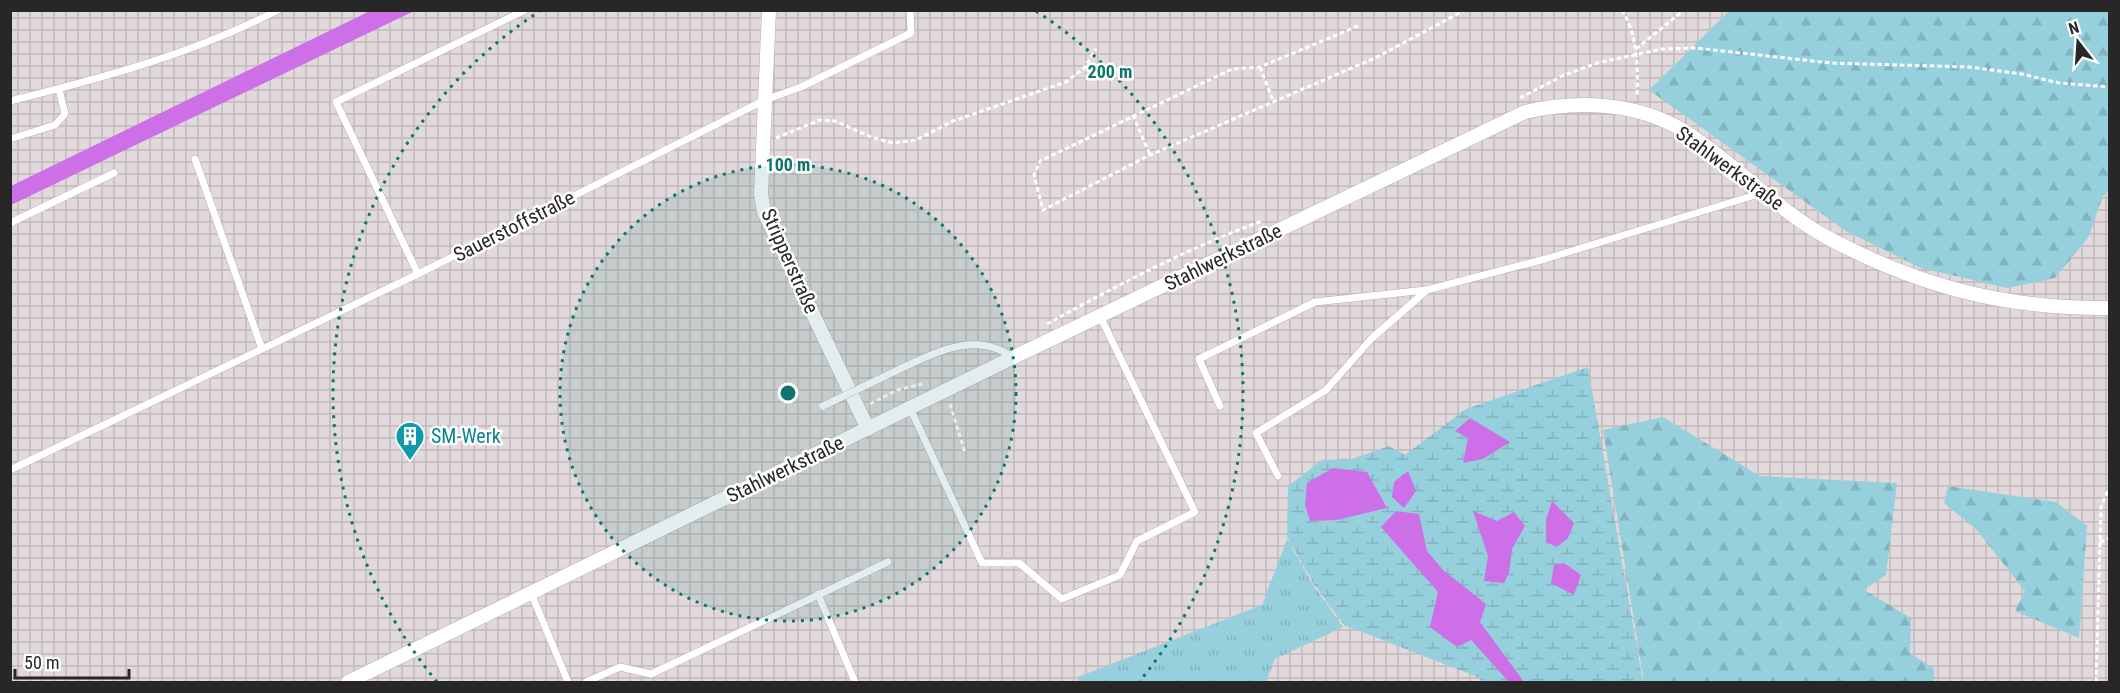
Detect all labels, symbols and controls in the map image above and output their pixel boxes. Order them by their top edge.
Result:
north arrow [2048,12,2108,72]
text: N [2066,18,2081,39]
text: 200 m [1088,61,1132,82]
street label: Stahlwerkstraße [1671,121,1789,215]
text: 100 m [766,154,810,175]
street label: Sauerstoffstraße [449,185,579,267]
street label: Stripperstraße [756,205,824,317]
street label: Stahlwerkstraße [1160,218,1286,296]
centre of rings [778,383,798,403]
building icon: SM-Werk [394,420,426,462]
place label: SM-Werk [431,424,501,448]
street label: Stahlwerkstraße [722,430,848,508]
scale bar [15,642,129,680]
text: 50 m [24,652,59,673]

